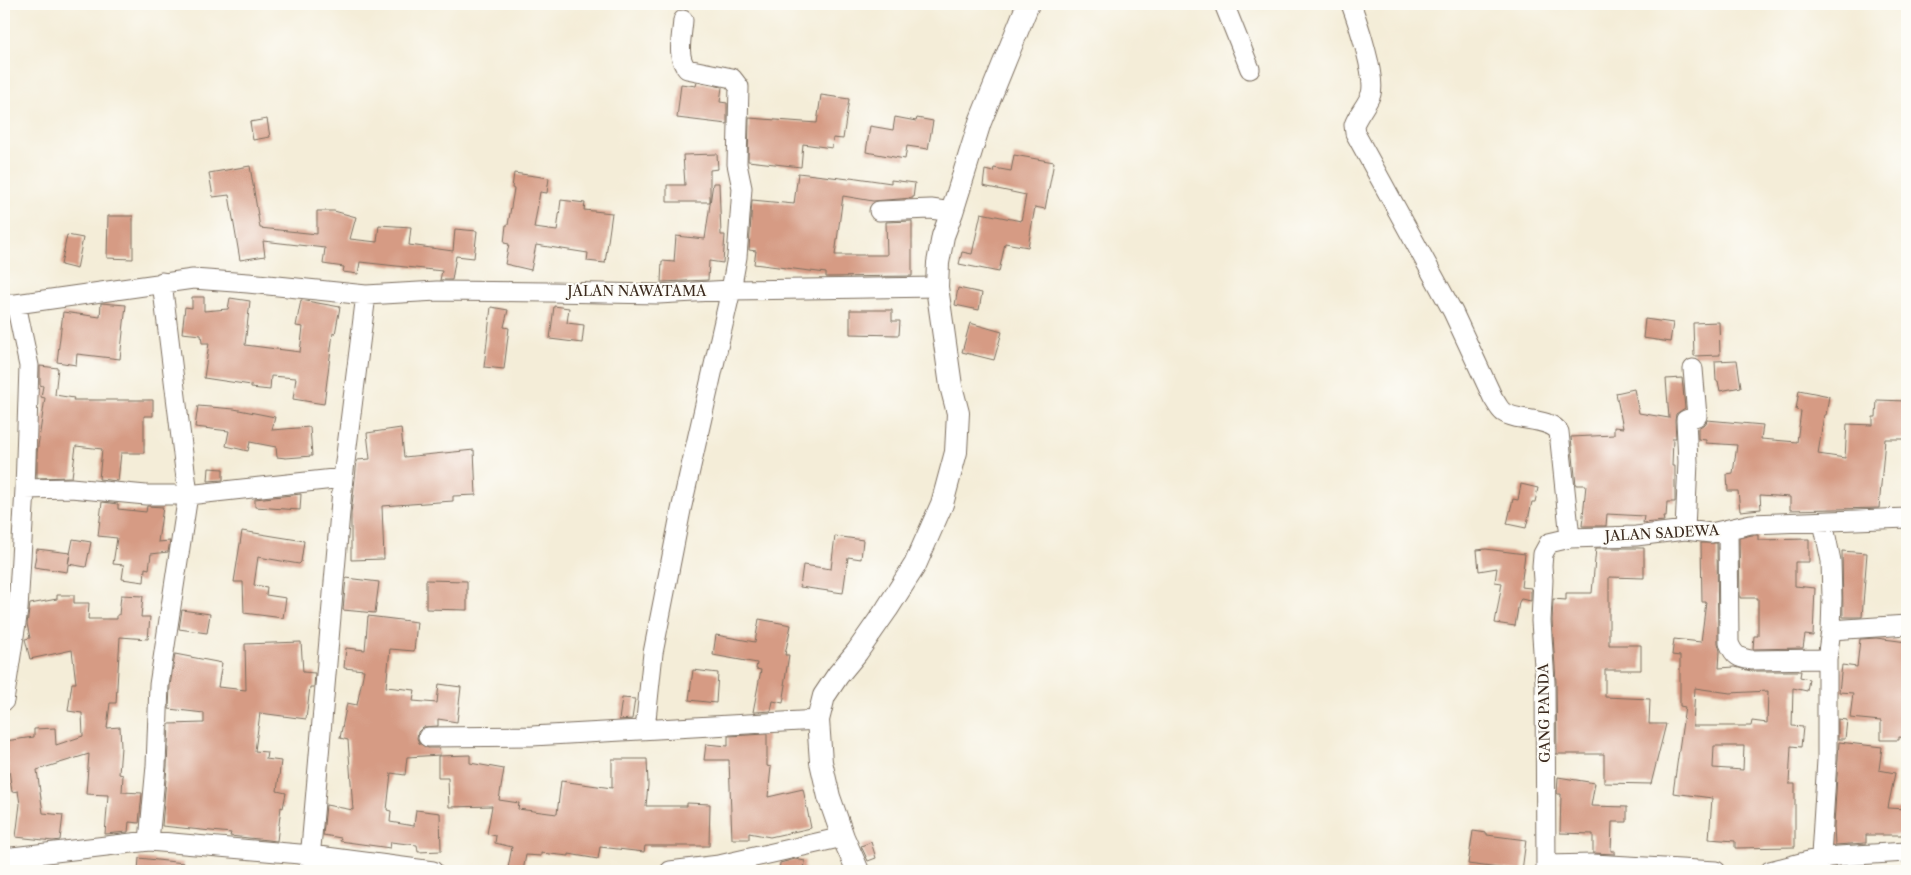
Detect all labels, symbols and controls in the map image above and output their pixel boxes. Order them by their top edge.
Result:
street label: JALAN NAWATAMA [566,282,707,300]
street label: JALAN SADEWA [1603,521,1720,545]
street label: GANG PANDA [1534,662,1554,763]

